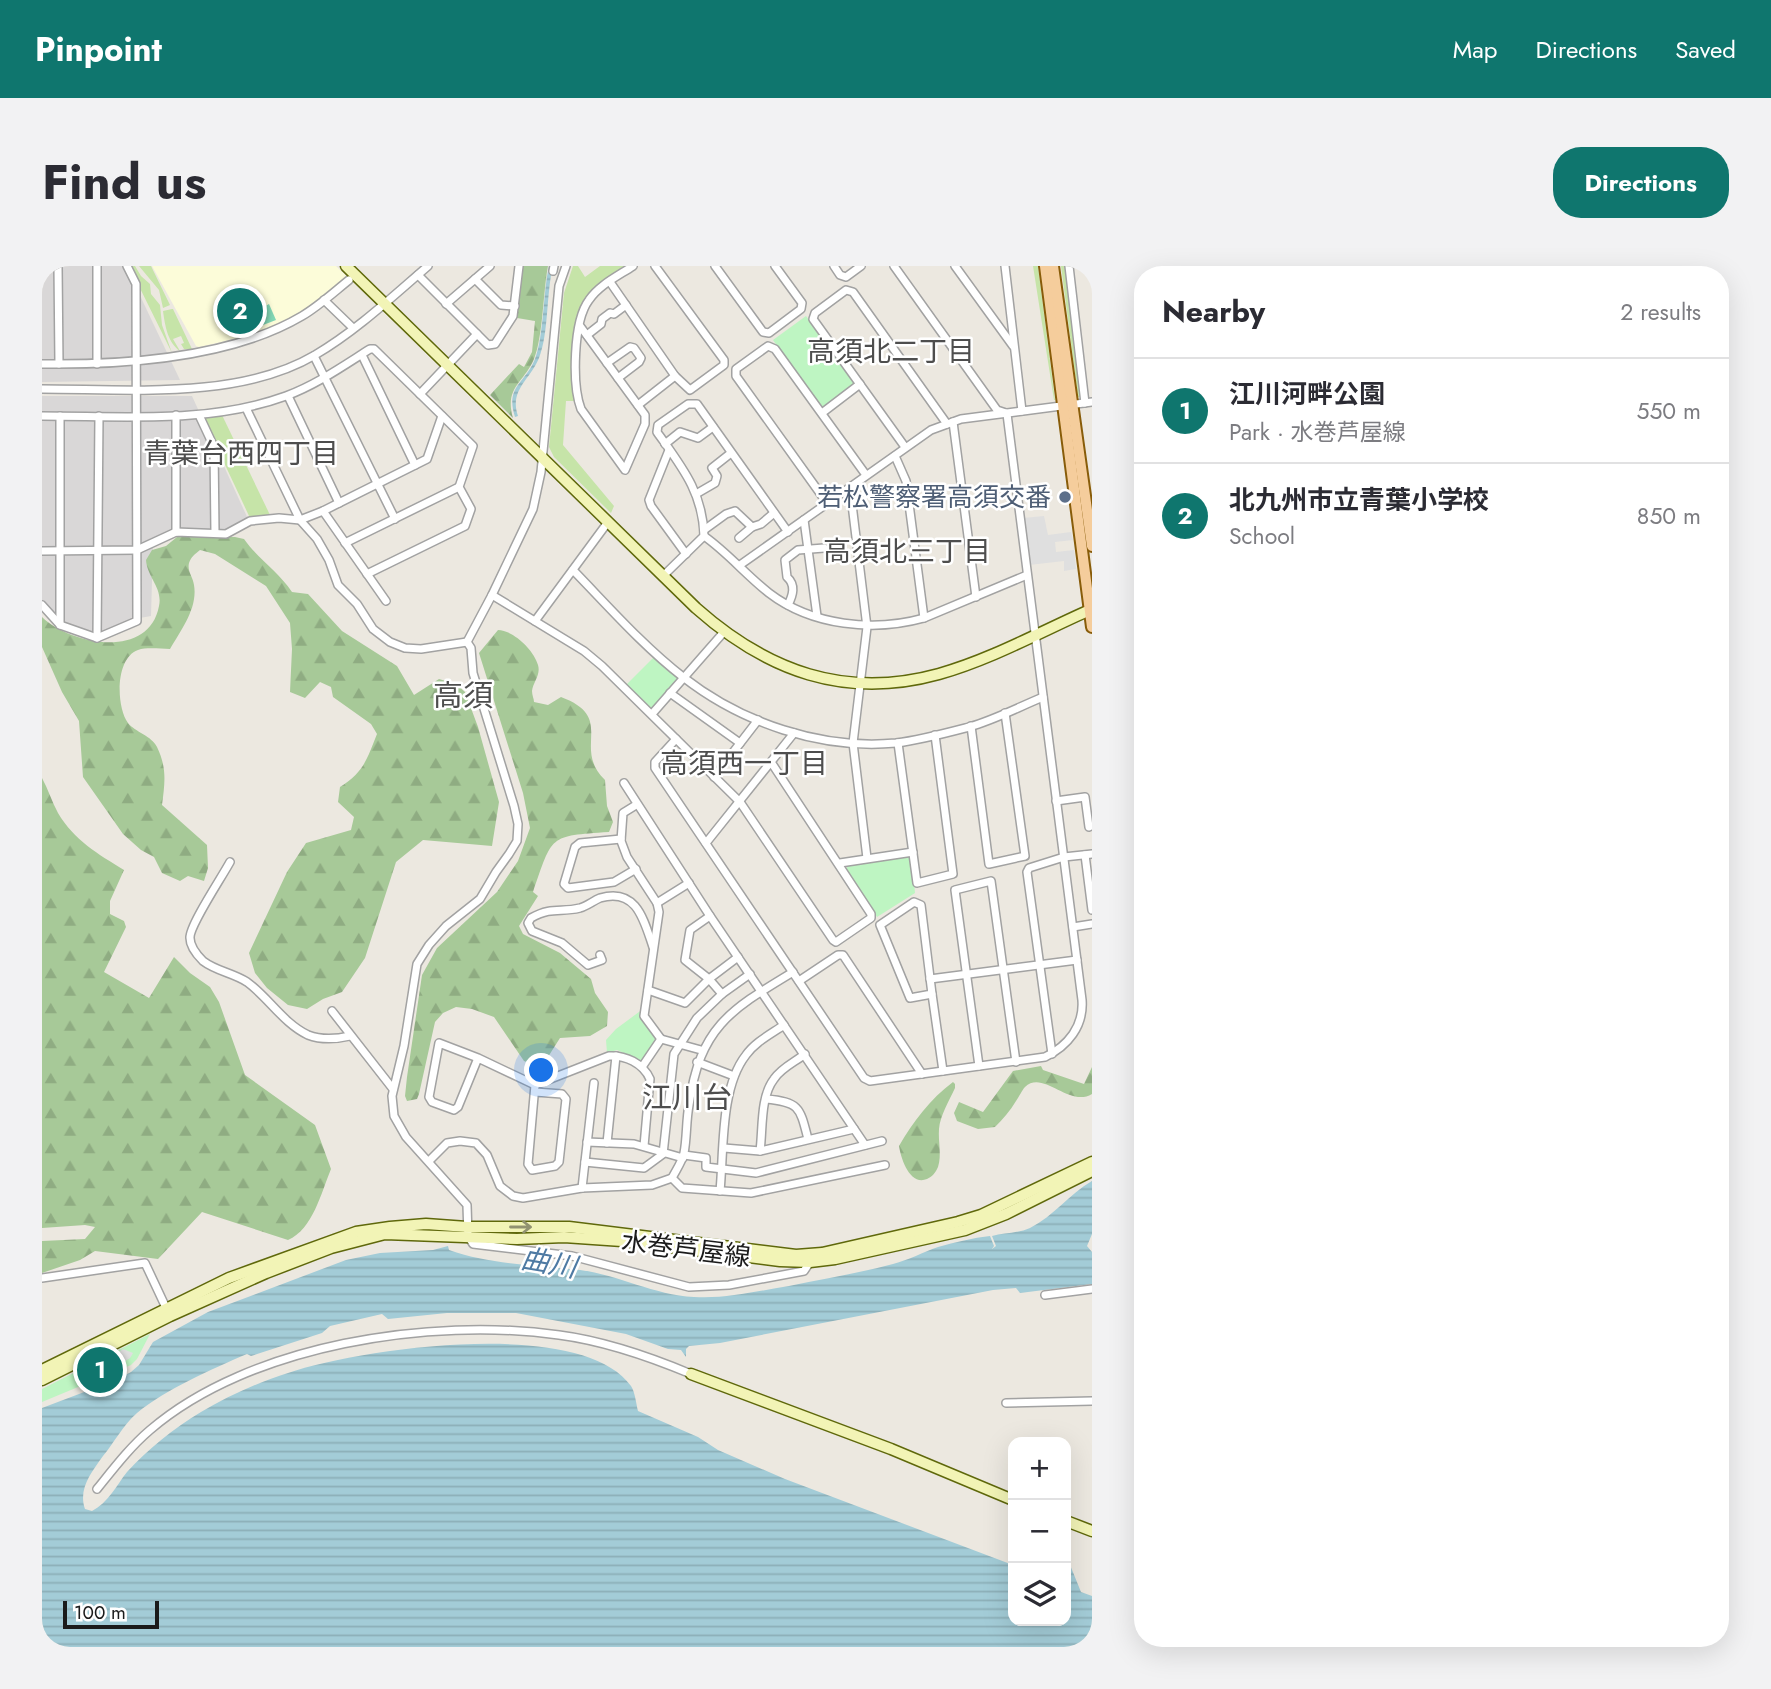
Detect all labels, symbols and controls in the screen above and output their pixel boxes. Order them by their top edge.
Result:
text: Pinpoint [35,26,162,73]
text: Map [1453,32,1498,67]
text: Directions [1536,32,1637,67]
text: Saved [1675,32,1736,67]
text: Find us [42,147,206,217]
button: Directions [1553,147,1729,218]
pin: 2 [217,285,263,337]
text: Nearby [1162,290,1265,333]
text: 2 results [1620,295,1701,329]
district label: 高須北二丁目 [807,331,975,372]
text: 江川河畔公園 [1229,375,1385,413]
text: 1 [1179,394,1191,428]
text: 550 m [1636,394,1701,428]
text: Park · 水巻芦屋線 [1229,415,1406,449]
district label: 青葉台西四丁目 [143,433,339,474]
place label: 若松警察署高須交番 [817,478,1051,516]
text: 北九州市立青葉小学校 [1229,481,1489,519]
marker: 若松警察署高須交番 [1057,489,1073,505]
text: 2 [1177,499,1193,533]
text: 850 m [1637,499,1701,533]
text: School [1229,519,1295,553]
district label: 高須北三丁目 [823,531,991,572]
district label: 高須 [433,674,493,717]
district label: 高須西一丁目 [660,743,828,784]
your location [524,1053,558,1087]
district label: 江川台 [642,1076,732,1119]
one-way arrow [509,1220,532,1234]
street label: 水巻芦屋線 [619,1222,753,1276]
water label: 曲川 [518,1238,583,1289]
pin: 1 [77,1344,123,1396]
map controls [1008,1437,1071,1626]
button: + [1008,1437,1071,1500]
button: − [1008,1500,1071,1563]
button: layers [1008,1563,1071,1626]
scale bar [63,1598,159,1630]
text: 100 m [74,1599,126,1626]

